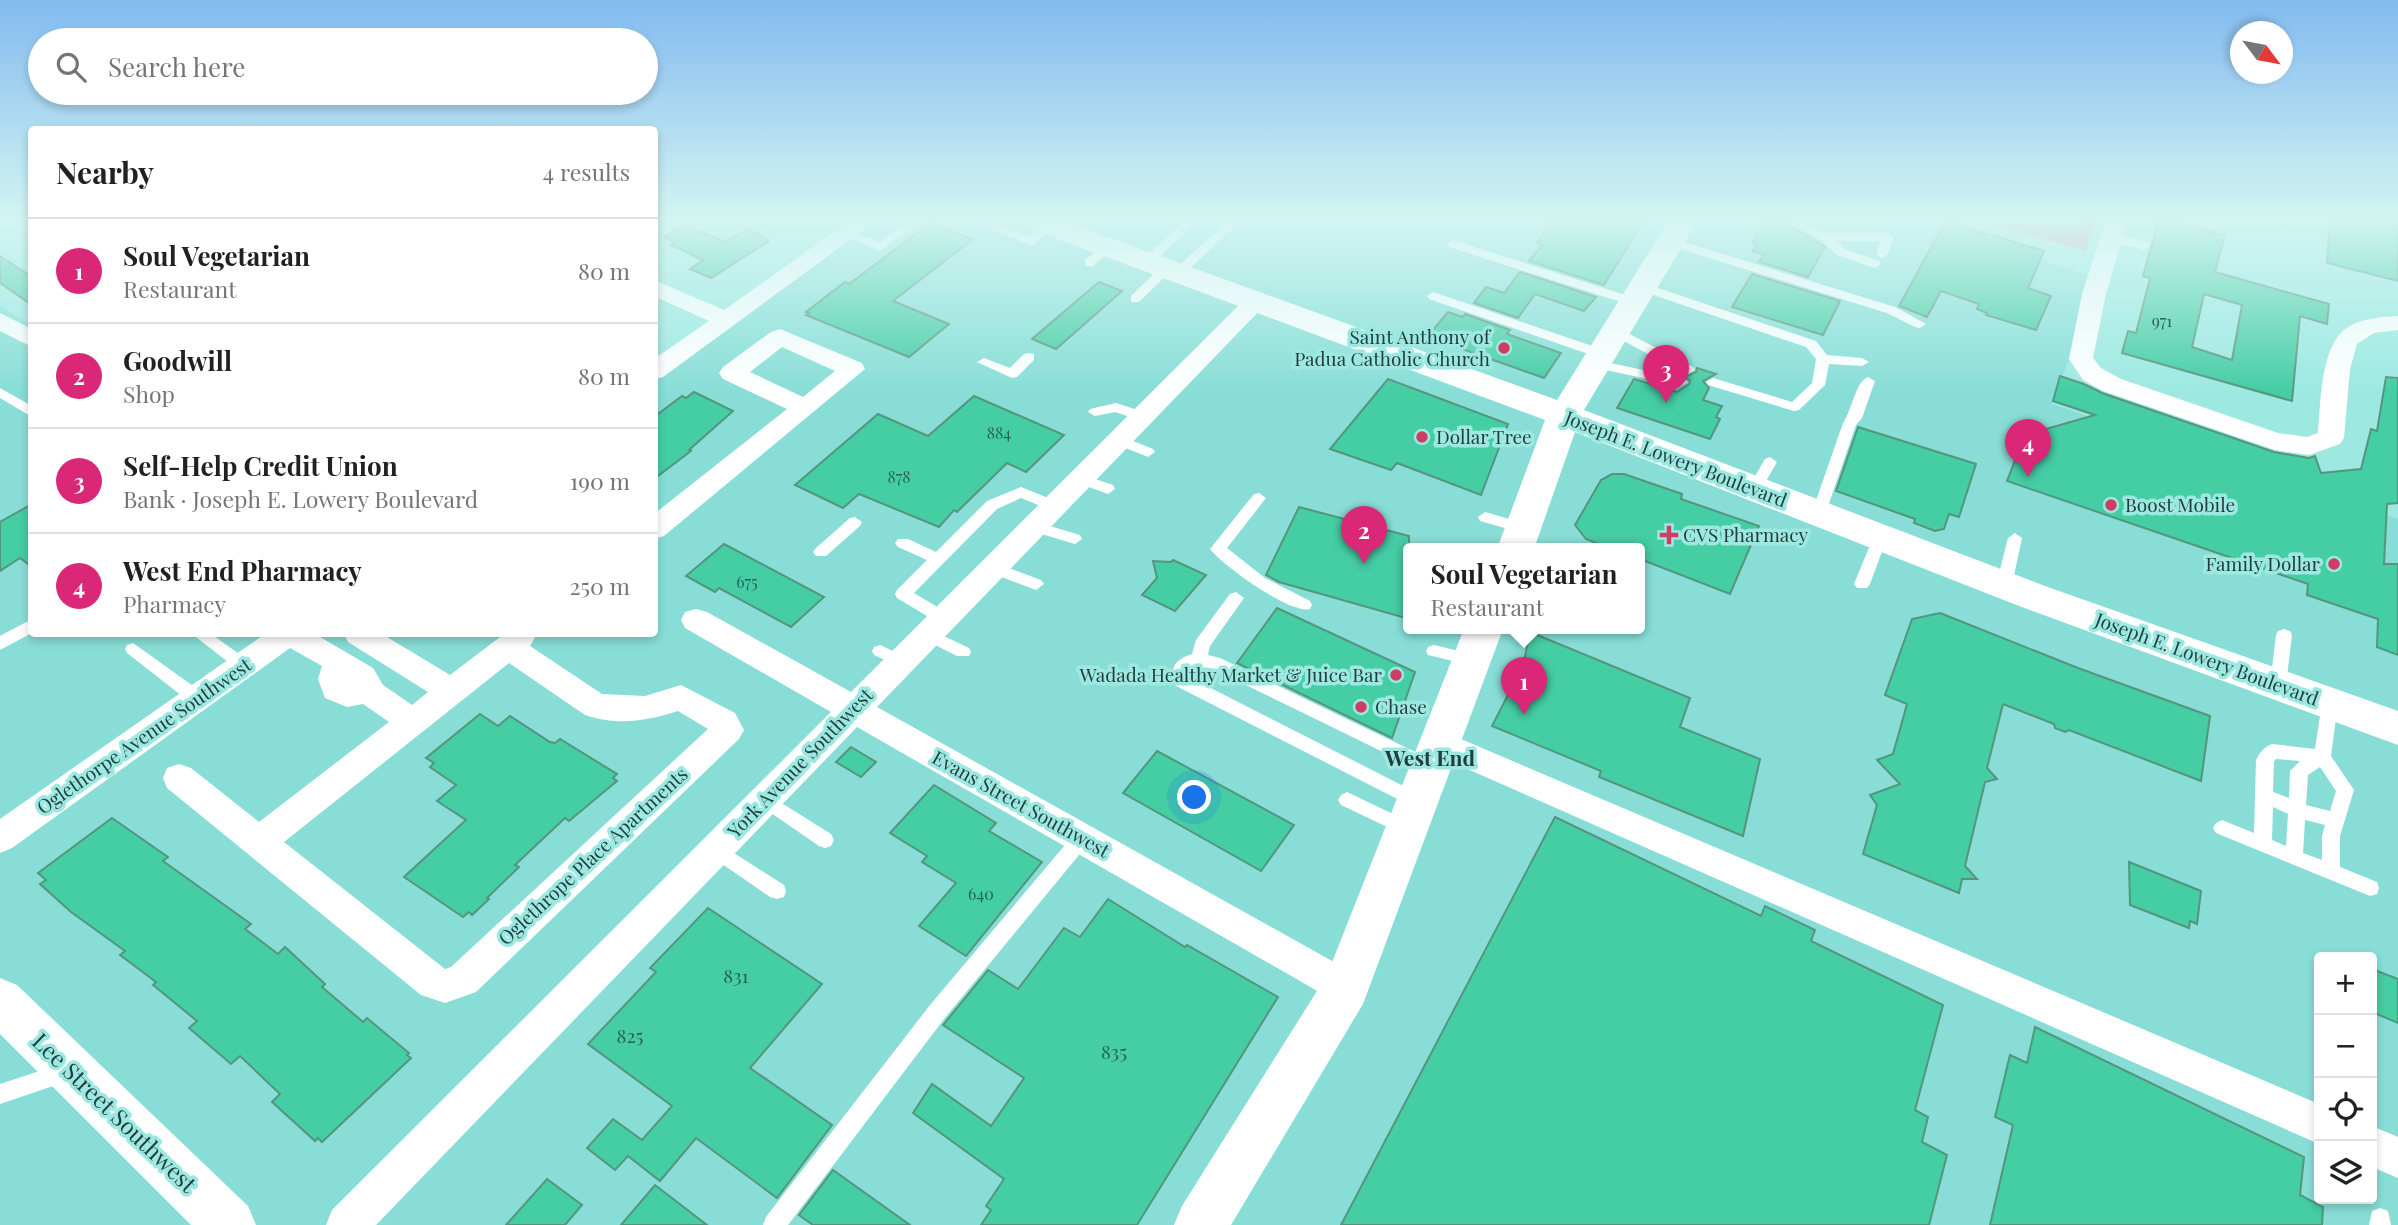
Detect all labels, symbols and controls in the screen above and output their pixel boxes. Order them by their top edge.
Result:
north arrow [2230,21,2293,84]
search box [28,28,658,105]
icon: search [52,48,90,86]
text: Search here [108,49,245,84]
text: Nearby [56,152,154,192]
text: 4 results [543,156,630,187]
text: Soul Vegetarian [123,238,310,273]
text: 1 [75,255,83,286]
text: 80 m [578,255,630,286]
text: Restaurant [123,273,236,304]
house number: 971 [2152,310,2172,331]
place label: Saint Anthony of Padua Catholic Church [1294,323,1492,371]
marker: Saint Anthony of Padua Catholic Church [1496,340,1512,356]
text: Goodwill [123,343,232,378]
pin: 3 [1643,345,1689,403]
text: 2 [73,360,85,391]
text: 80 m [578,360,630,391]
text: Shop [123,378,175,409]
street label: Joseph E. Lowery Boulevard [1561,403,1791,512]
pin: 4 [2005,419,2051,477]
house number: 884 [987,422,1011,443]
place label: Dollar Tree [1436,423,1532,449]
marker: Dollar Tree [1414,429,1430,445]
text: Self-Help Credit Union [123,448,398,483]
text: 3 [73,465,85,496]
text: 190 m [570,465,630,496]
house number: 878 [887,466,911,487]
text: Bank · Joseph E. Lowery Boulevard [123,483,478,514]
place label: Boost Mobile [2125,491,2235,517]
marker: Boost Mobile [2103,497,2119,513]
pin: 2 [1341,506,1387,564]
place label: CVS Pharmacy [1683,521,1809,547]
marker: CVS Pharmacy [1661,527,1677,543]
popup [1403,543,1645,634]
place label: Family Dollar [2206,550,2321,576]
text: West End Pharmacy [123,553,362,588]
text: Soul Vegetarian [1431,556,1618,591]
marker: Family Dollar [2326,556,2342,572]
text: 4 [73,570,85,601]
text: 250 m [569,570,630,601]
house number: 675 [736,571,758,592]
text: Pharmacy [123,588,226,619]
text: Restaurant [1431,591,1544,622]
street label: Joseph E. Lowery Boulevard [2091,605,2323,711]
street label: Oglethorpe Avenue Southwest [31,651,256,819]
pin: 1 [1501,657,1547,715]
place label: Wadada Healthy Market & Juice Bar [1079,661,1383,687]
marker: Wadada Healthy Market & Juice Bar [1388,667,1404,683]
street label: York Avenue Southwest [720,682,878,844]
place label: Chase [1375,693,1427,719]
marker: Chase [1353,699,1369,715]
district label: West End [1384,743,1475,771]
street label: Evans Street Southwest [928,744,1115,863]
street label: Oglethrope Place Apartments [492,760,693,950]
your location [1177,780,1211,814]
house number: 640 [968,883,994,904]
map controls [2314,952,2377,1204]
button: + [2314,952,2377,1015]
house number: 831 [723,962,749,988]
button: − [2314,1015,2377,1078]
house number: 825 [617,1022,644,1048]
street label: Lee Street Southwest [26,1025,204,1199]
house number: 835 [1101,1038,1127,1064]
button: locate [2314,1078,2377,1141]
button: layers [2314,1141,2377,1204]

